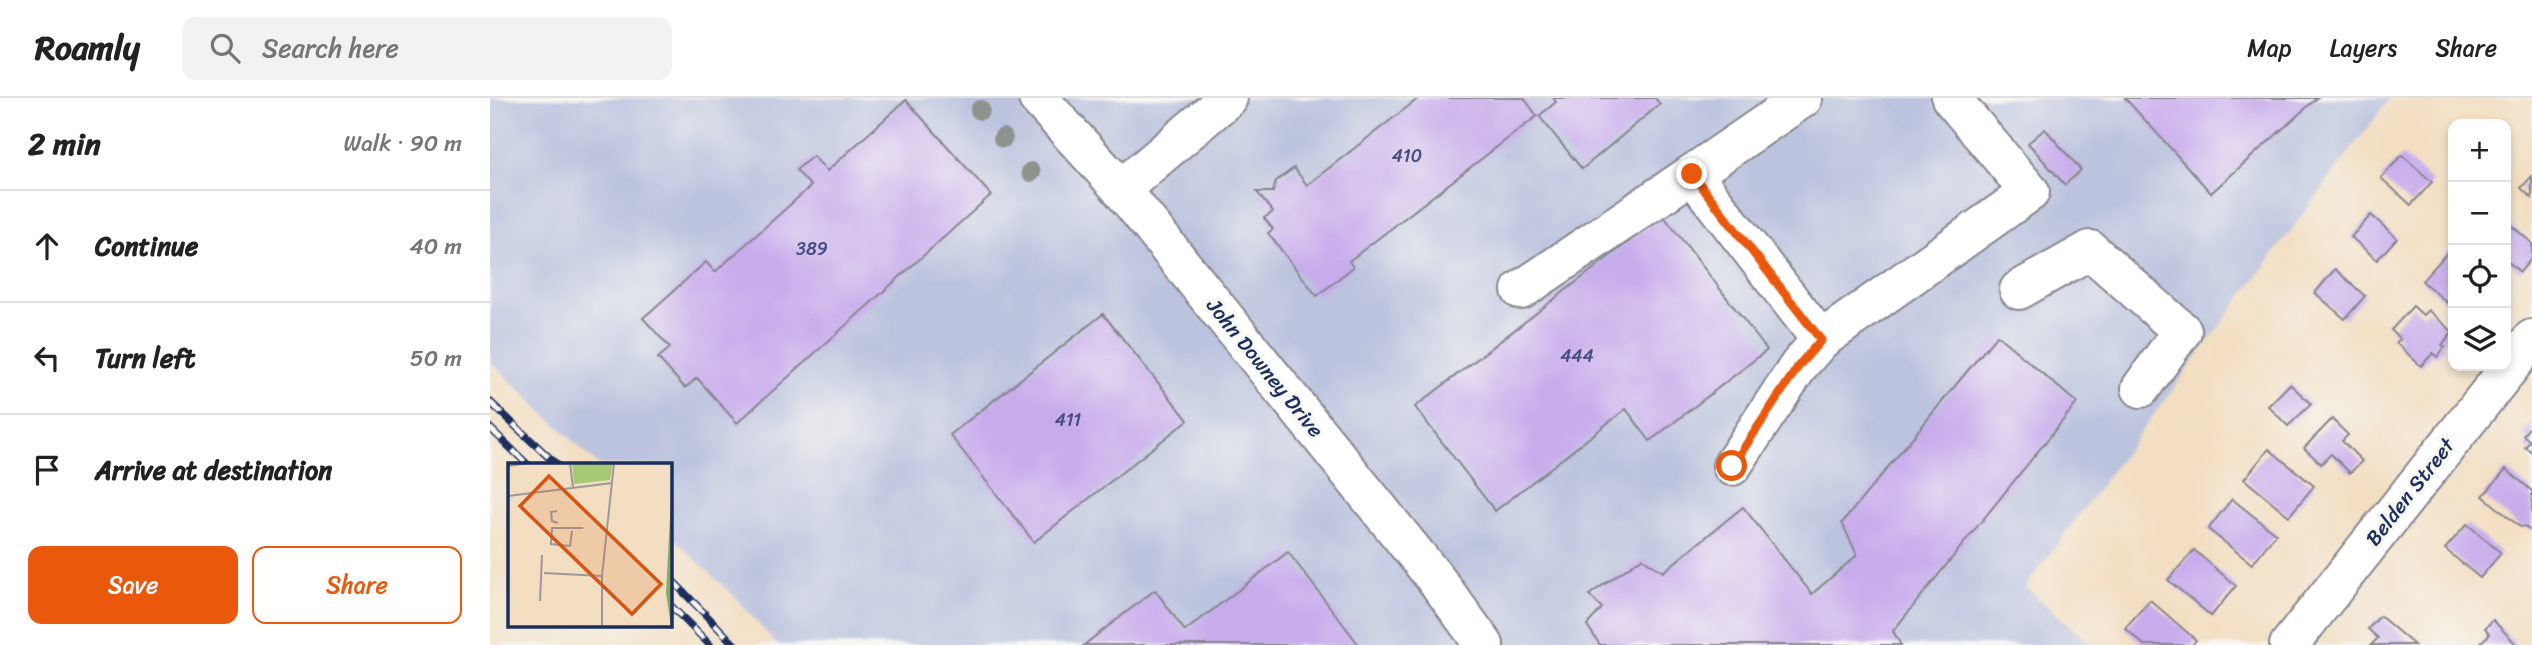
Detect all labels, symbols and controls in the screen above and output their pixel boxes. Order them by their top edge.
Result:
search box [182,17,672,80]
text: Roamly [35,19,140,77]
text: Search here [262,25,399,71]
text: Map [2247,27,2292,69]
text: Layers [2330,27,2397,69]
text: Share [2435,27,2497,69]
icon: search [206,29,244,67]
text: 2 min [28,117,101,171]
map controls [2448,119,2511,371]
button: + [2448,119,2511,182]
text: Walk · 90 m [344,123,462,164]
house number: 410 [1392,140,1422,172]
route end [1676,158,1707,189]
button: − [2448,182,2511,245]
text: Continue [95,223,198,269]
text: 40 m [409,226,462,267]
icon: ahead [28,227,66,265]
house number: 389 [796,233,828,265]
button: locate [2448,245,2511,308]
street label: John Downey Drive [1196,289,1334,447]
button: layers [2448,308,2511,371]
text: Turn left [95,335,195,381]
text: 50 m [410,338,462,379]
icon: left [28,339,66,377]
house number: 444 [1560,340,1594,372]
house number: 411 [1055,404,1082,436]
street label: Belden Street [2355,428,2466,555]
text: Arrive at destination [95,447,332,493]
route start [1716,450,1747,481]
icon: arrive [28,451,66,489]
inset map [508,463,672,628]
button: Save [28,546,238,624]
button: Share [252,546,462,624]

